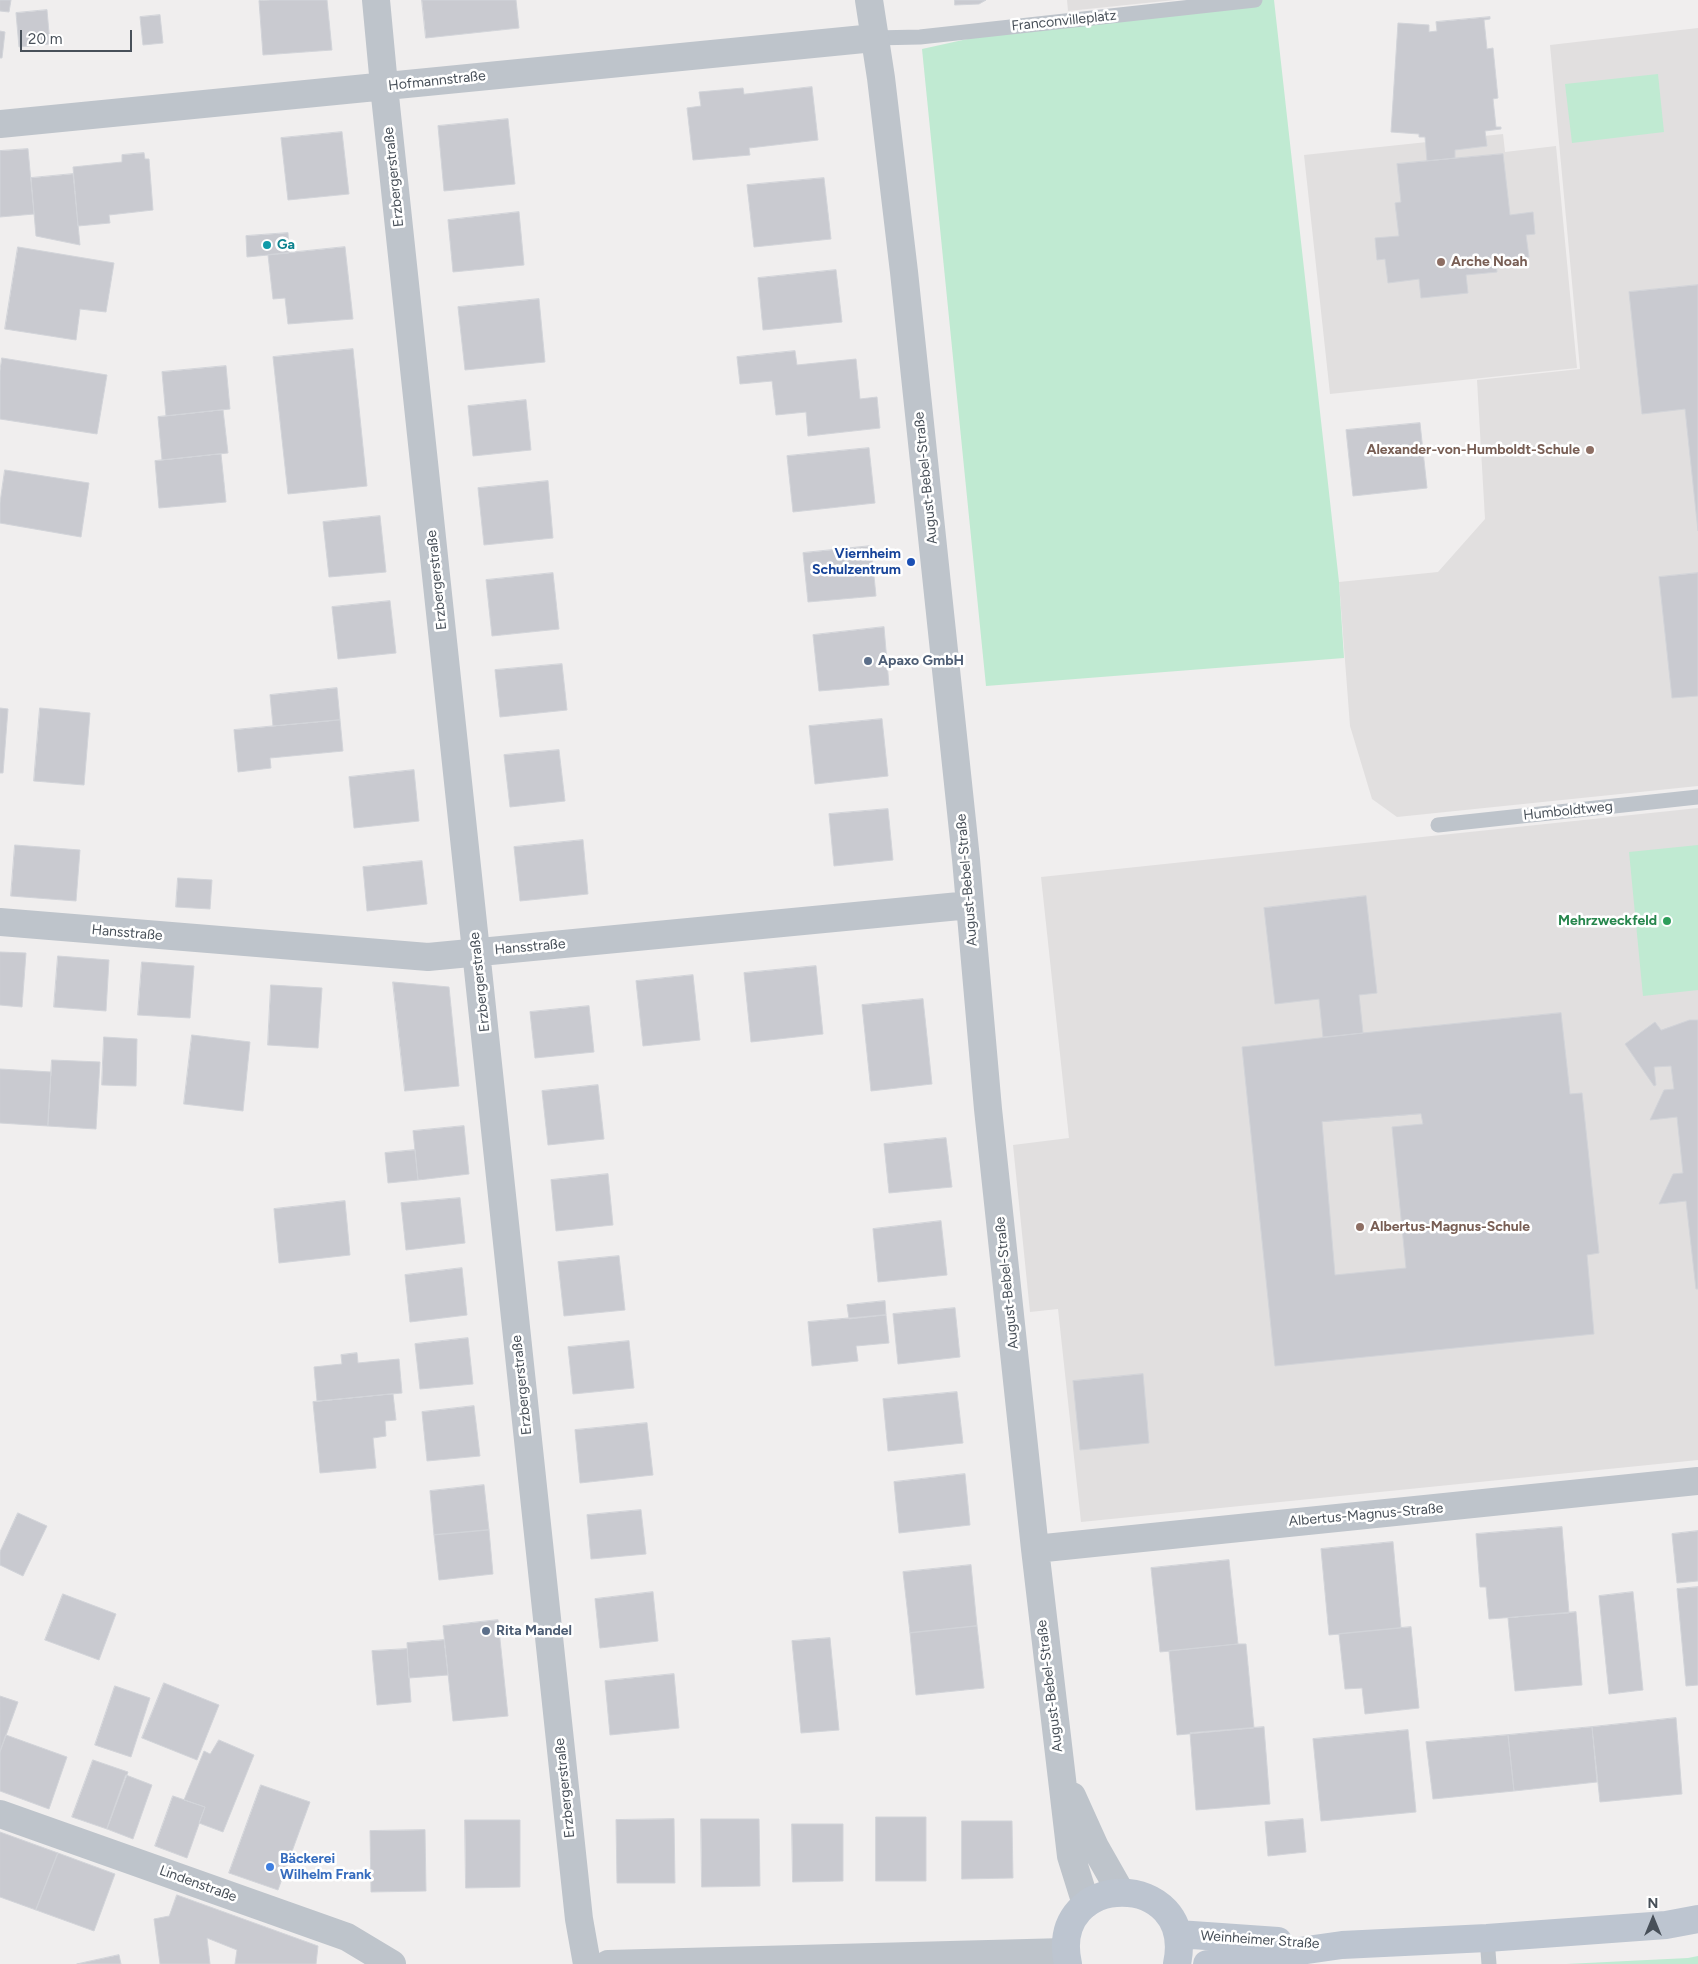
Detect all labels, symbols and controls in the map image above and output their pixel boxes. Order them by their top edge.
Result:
street label: Franconvilleplatz [1011,7,1117,35]
scale bar [22,20,135,52]
text: 20 m [28,30,62,48]
street label: Hofmannstraße [388,68,486,94]
street label: Erzbergerstraße [380,126,408,228]
place label: Ga [277,237,295,253]
marker: Ga [261,239,273,251]
place label: Arche Noah [1451,254,1527,270]
marker: Arche Noah [1435,256,1447,268]
street label: August-Bebel-Straße [911,411,941,545]
place label: Alexander-von-Humboldt-Schule [1366,442,1580,458]
marker: Alexander-von-Humboldt-Schule [1584,444,1596,456]
street label: Erzbergerstraße [423,529,451,631]
place label: Viernheim Schulzentrum [812,546,901,578]
marker: Viernheim Schulzentrum [905,556,917,568]
place label: Apaxo GmbH [878,653,964,669]
marker: Apaxo GmbH [862,655,874,667]
street label: Humboldtweg [1522,798,1614,824]
street label: August-Bebel-Straße [953,813,981,947]
place label: Mehrzweckfeld [1558,913,1657,929]
marker: Mehrzweckfeld [1661,915,1673,927]
street label: Hansstraße [91,922,163,944]
street label: Erzbergerstraße [466,931,494,1033]
street label: Hansstraße [494,936,566,958]
street label: August-Bebel-Straße [992,1216,1022,1350]
place label: Albertus-Magnus-Schule [1370,1219,1530,1235]
marker: Albertus-Magnus-Schule [1354,1221,1366,1233]
street label: Erzbergerstraße [508,1334,536,1436]
street label: Albertus-Magnus-Straße [1288,1500,1444,1530]
street label: August-Bebel-Straße [1034,1619,1066,1753]
place label: Rita Mandel [496,1623,572,1639]
marker: Rita Mandel [480,1625,492,1637]
street label: Erzbergerstraße [551,1737,579,1839]
place label: Bäckerei Wilhelm Frank [280,1851,371,1884]
marker: Bäckerei Wilhelm Frank [264,1861,276,1873]
street label: Lindenstraße [157,1862,239,1906]
north arrow [1628,1894,1678,1944]
text: N [1648,1895,1658,1912]
street label: Weinheimer Straße [1200,1927,1320,1953]

